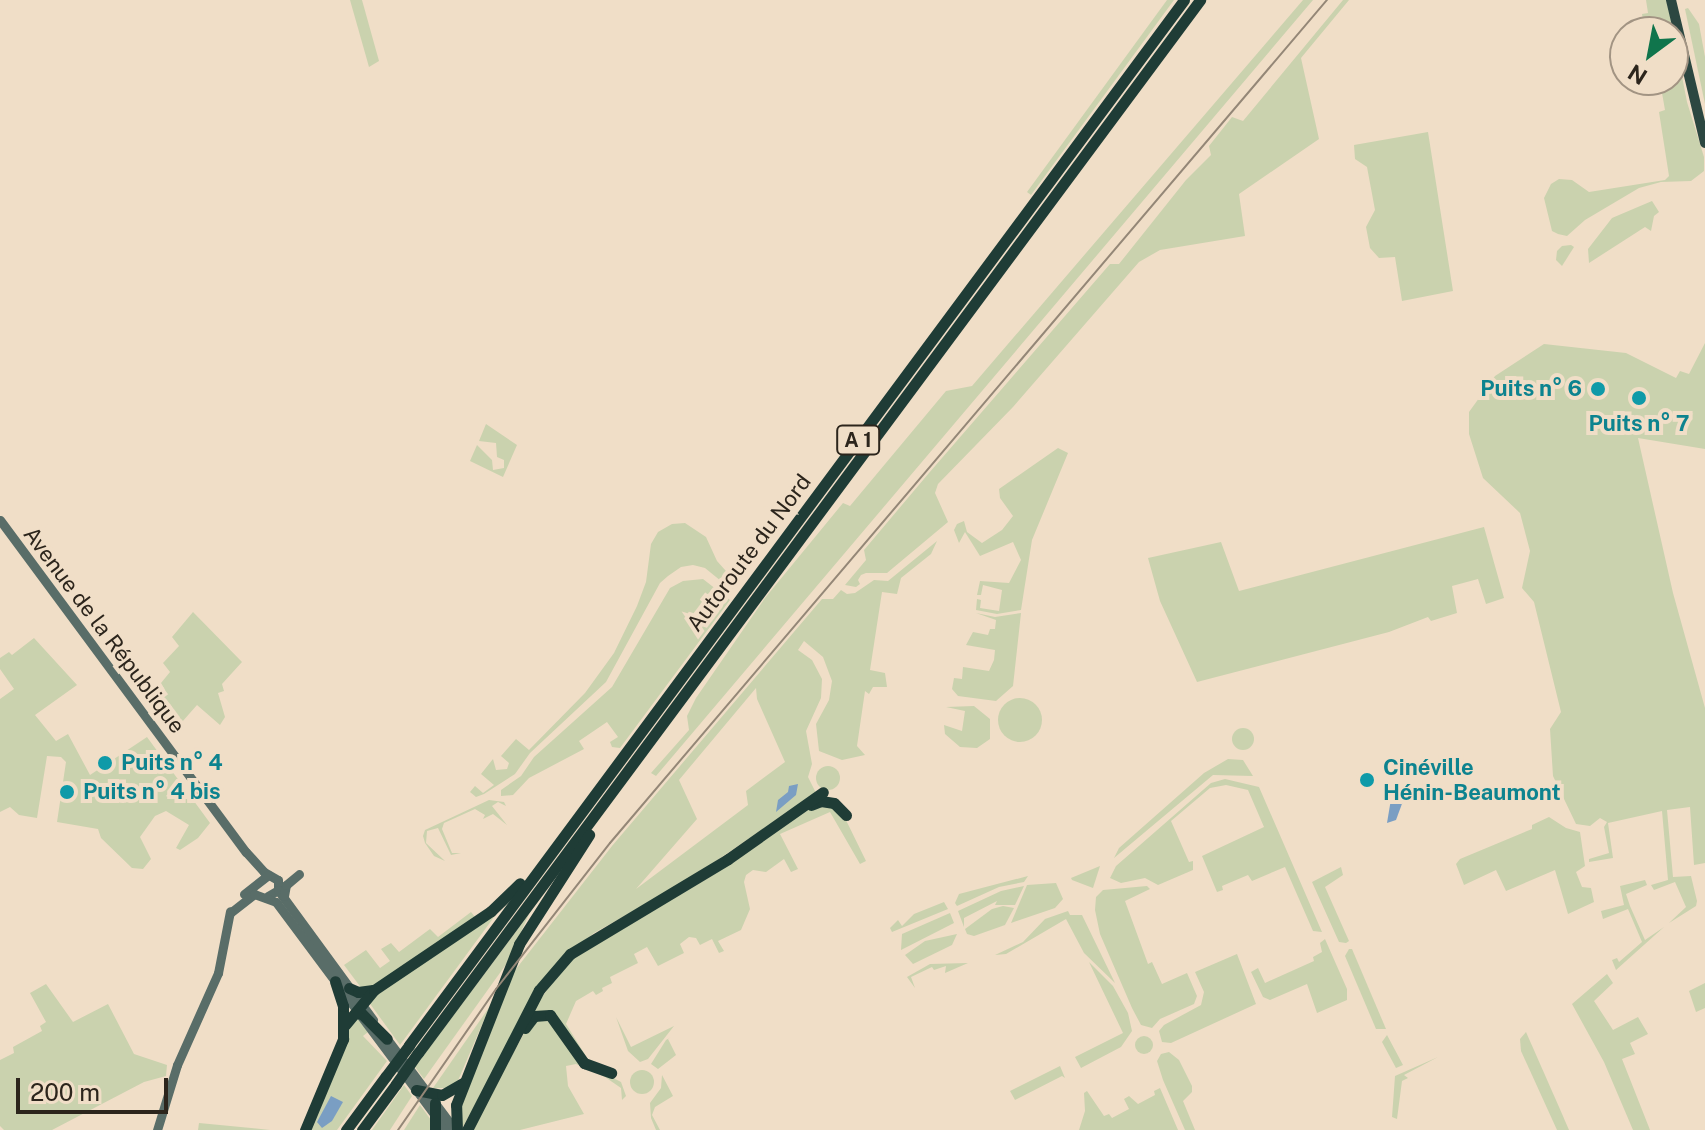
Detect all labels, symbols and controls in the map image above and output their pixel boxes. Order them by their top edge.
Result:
north arrow [1609,16,1689,96]
text: N [1623,59,1652,90]
place label: Puits n° 6 [1480,376,1582,402]
marker: Puits n° 6 [1589,380,1607,398]
marker: Puits n° 7 [1630,389,1648,407]
place label: Puits n° 7 [1588,411,1690,437]
road number: A 1 [836,424,880,456]
street label: Autoroute du Nord [681,469,817,637]
street label: Avenue de la République [18,521,190,739]
place label: Puits n° 4 [121,750,223,776]
marker: Puits n° 4 [96,754,114,772]
place label: Cinéville Hénin-Beaumont [1383,754,1561,806]
marker: Cinéville Hénin-Beaumont [1358,771,1376,789]
place label: Puits n° 4 bis [83,779,221,805]
marker: Puits n° 4 bis [58,783,76,801]
scale bar [20,1062,172,1112]
text: 200 m [30,1078,100,1106]

